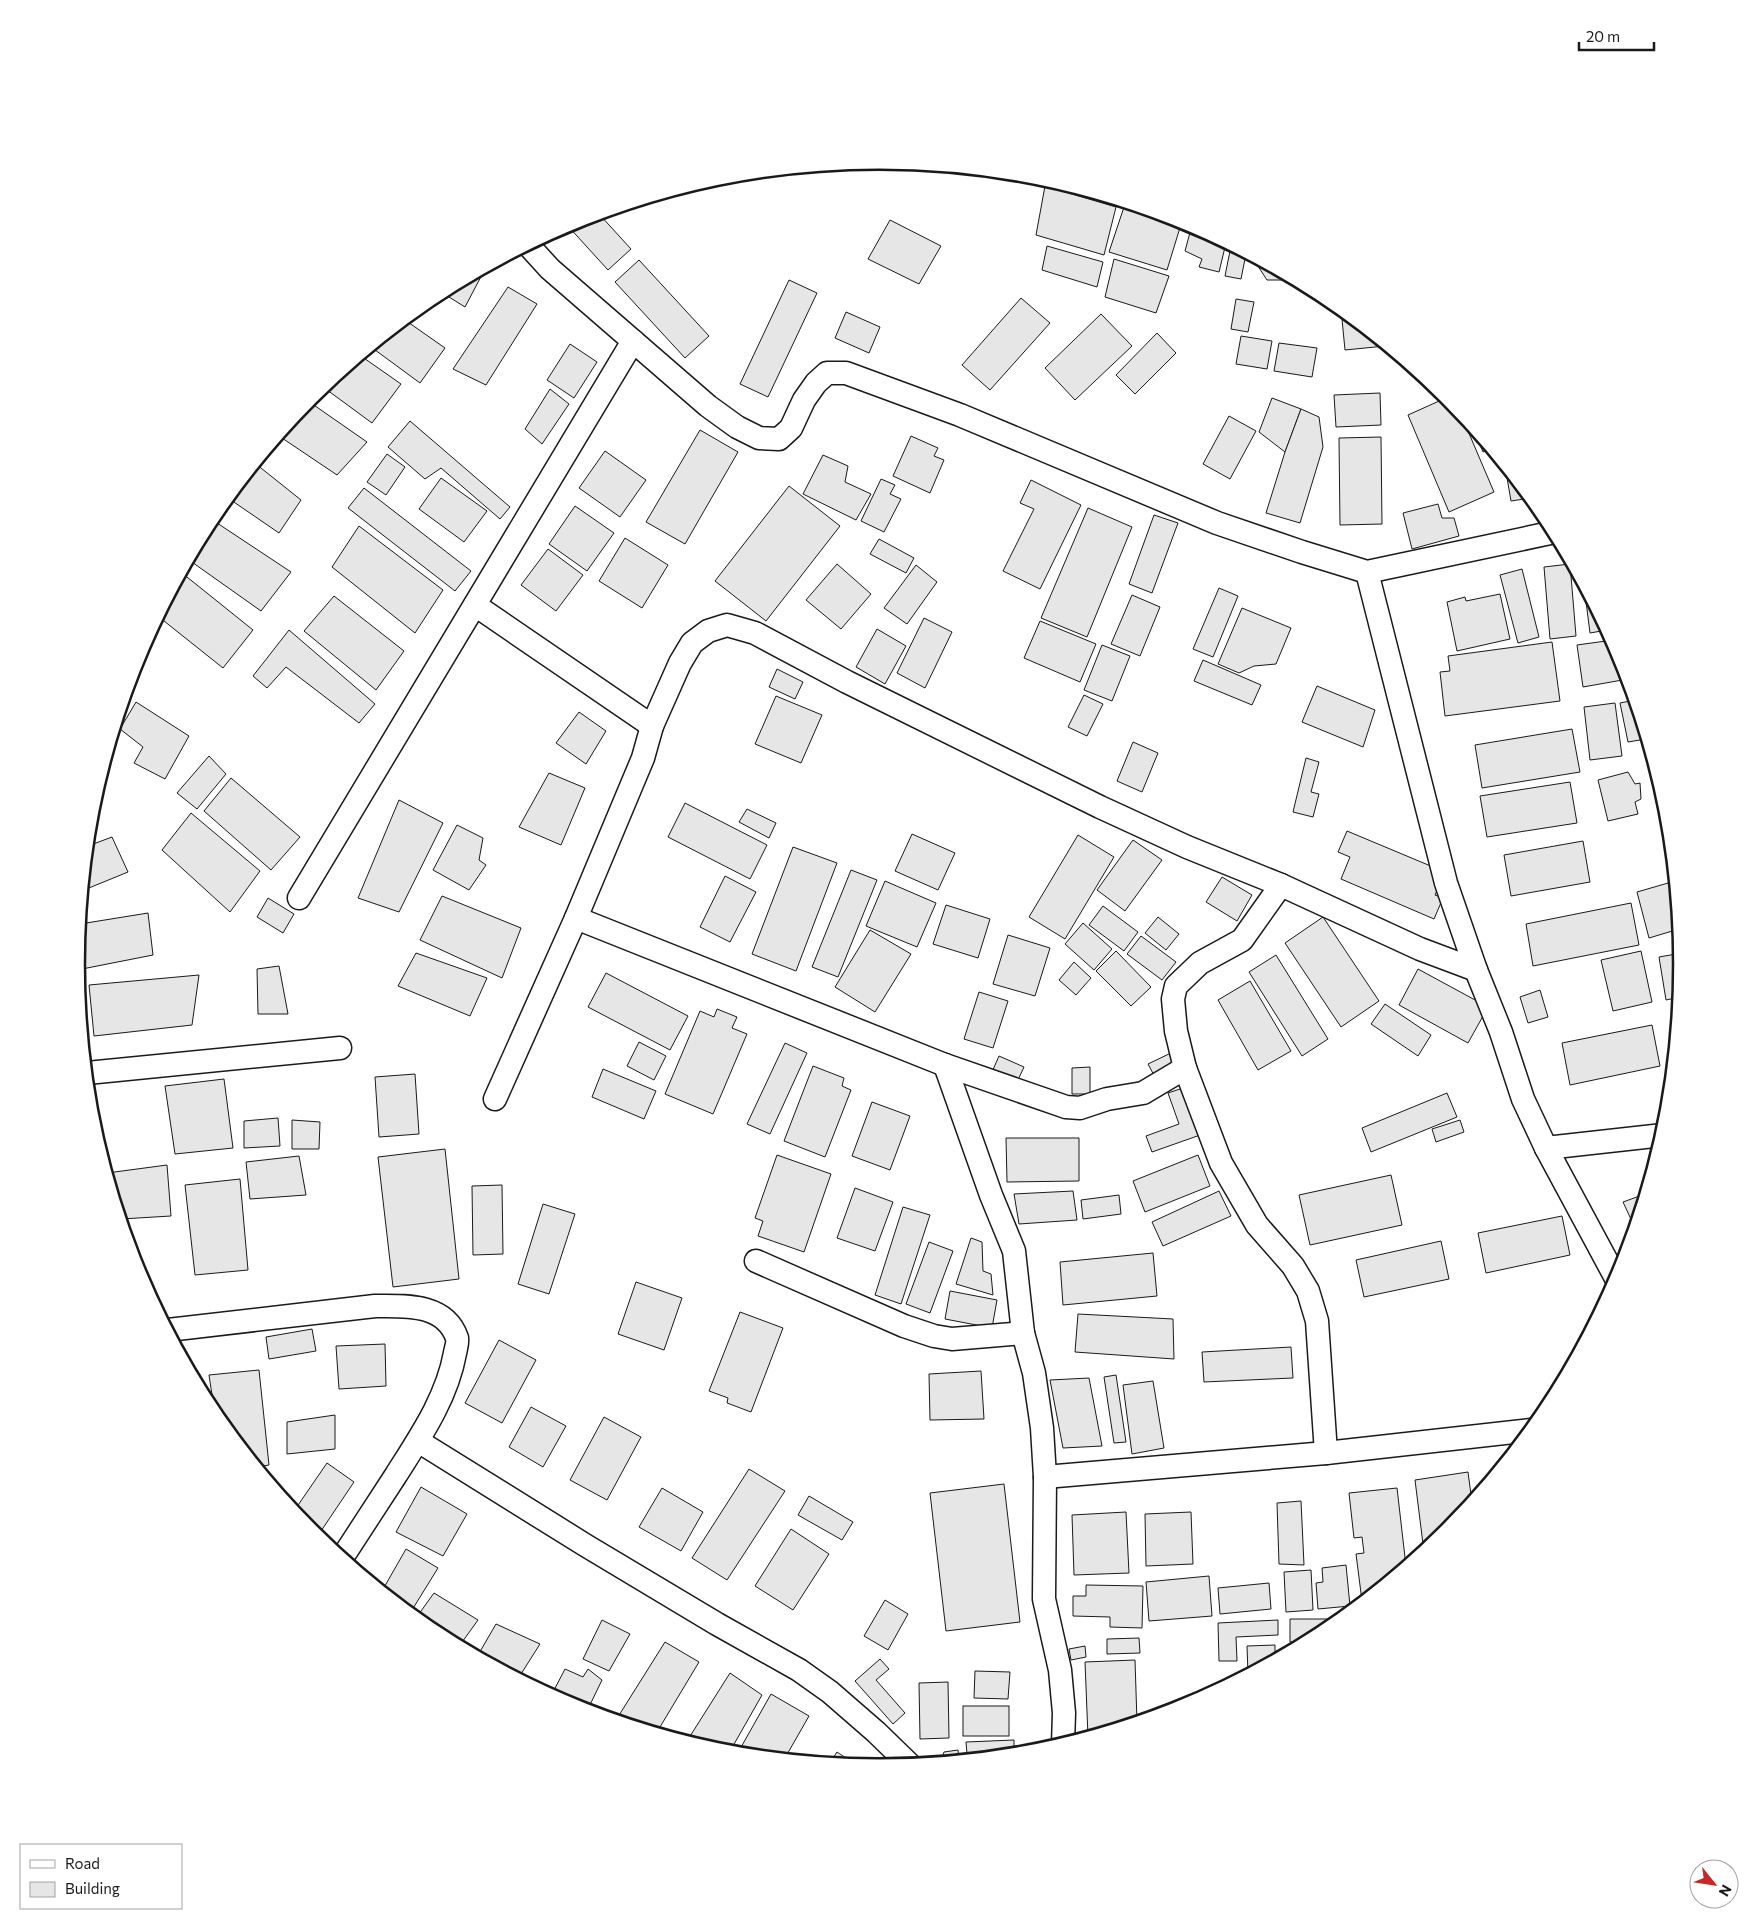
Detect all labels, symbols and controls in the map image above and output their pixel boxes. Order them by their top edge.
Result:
scale bar [1579,20,1654,52]
text: 20 m [1586,27,1620,45]
legend [20,1844,182,1909]
text: Road [65,1854,100,1872]
north arrow [1689,1859,1739,1909]
text: Building [65,1879,120,1897]
text: N [1716,1882,1736,1900]

